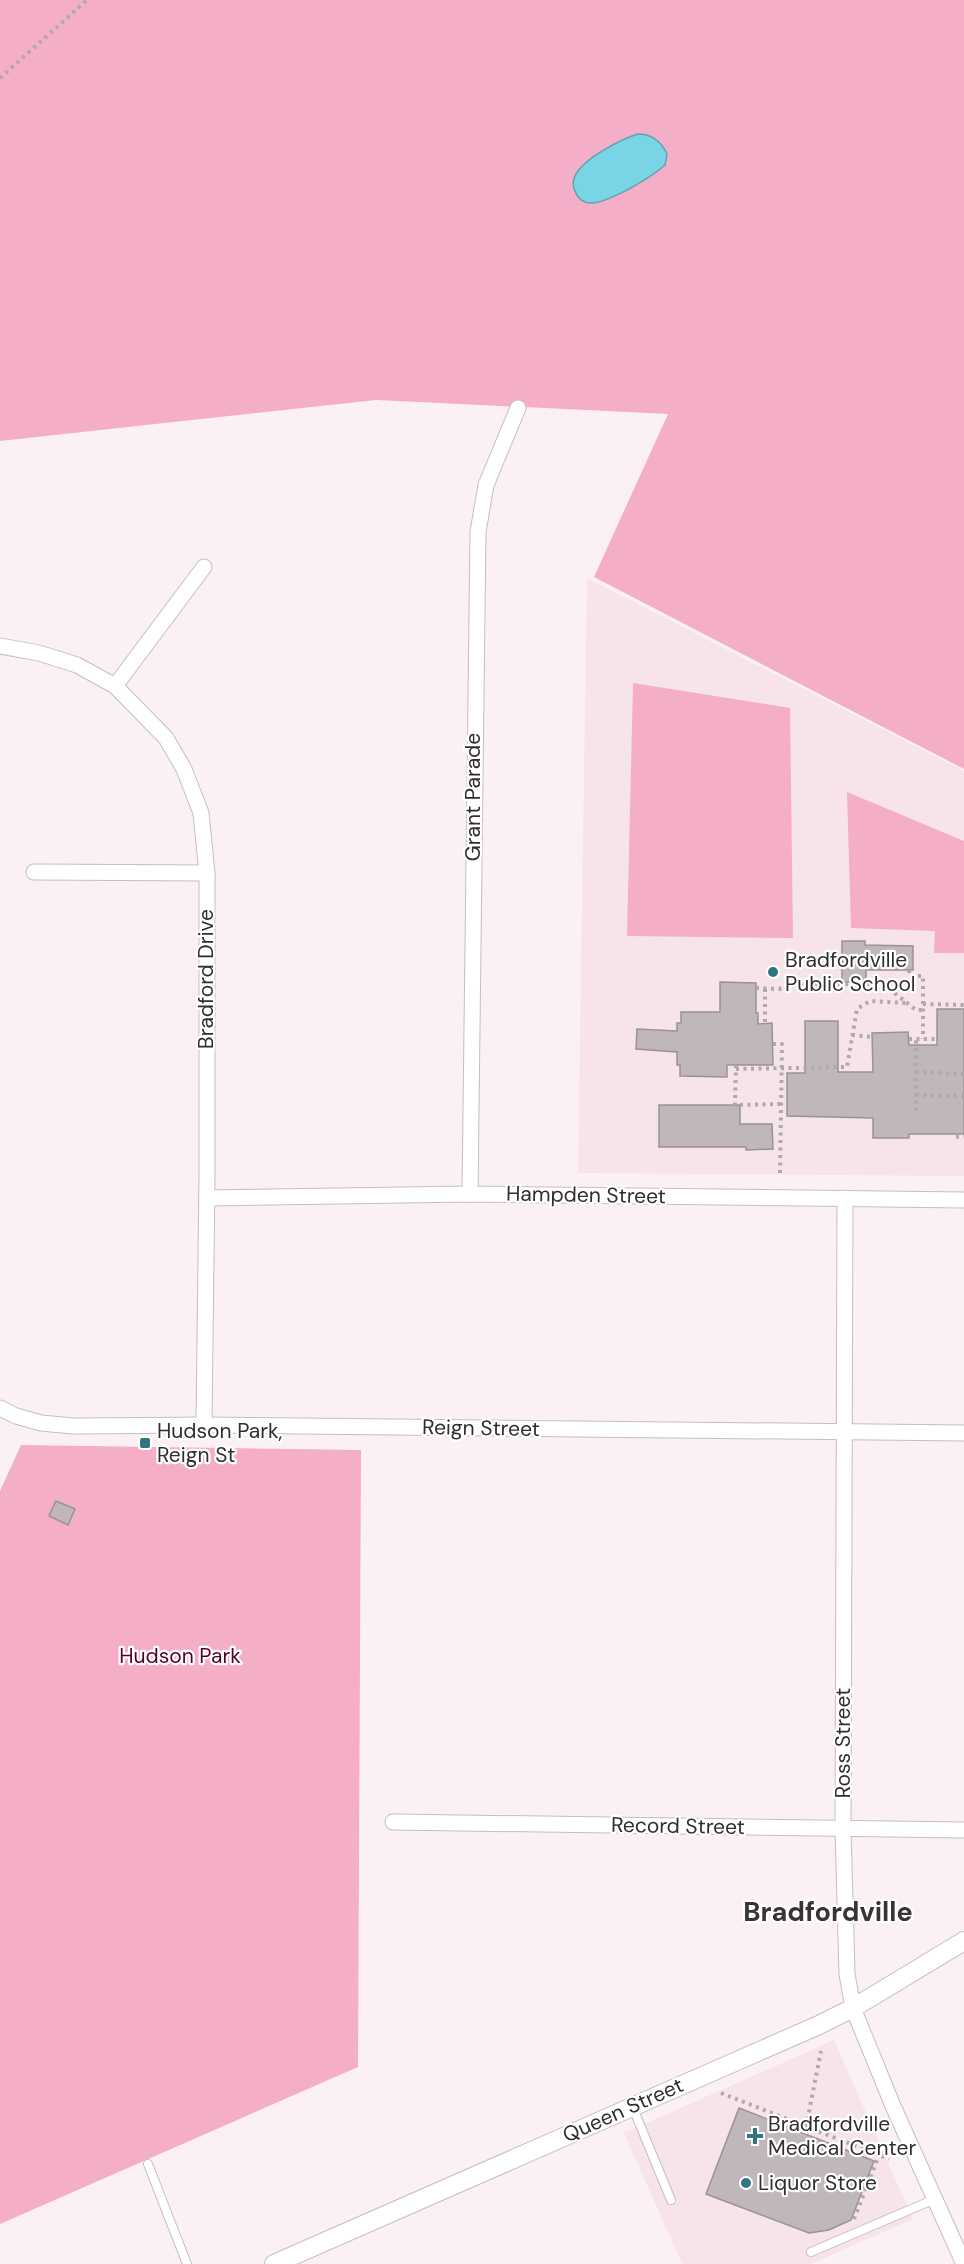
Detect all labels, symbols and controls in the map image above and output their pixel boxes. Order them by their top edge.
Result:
street label: Grant Parade [459,733,487,861]
street label: Bradford Drive [192,909,220,1049]
place label: Bradfordville Public School [785,946,916,998]
marker: Bradfordville Public School [766,965,780,979]
street label: Hampden Street [506,1180,666,1210]
street label: Reign Street [422,1413,540,1443]
place label: Hudson Park, Reign St [157,1417,283,1469]
marker: Hudson Park, Reign St [138,1436,152,1450]
park label: Hudson Park [119,1642,241,1670]
street label: Ross Street [829,1688,857,1798]
street label: Record Street [611,1811,745,1841]
district label: Bradfordville [743,1894,913,1929]
street label: Queen Street [558,2071,688,2149]
place label: Bradfordville Medical Center [768,2110,916,2162]
marker: Bradfordville Medical Center [746,2127,764,2145]
place label: Liquor Store [758,2169,877,2197]
marker: Liquor Store [739,2176,753,2190]

